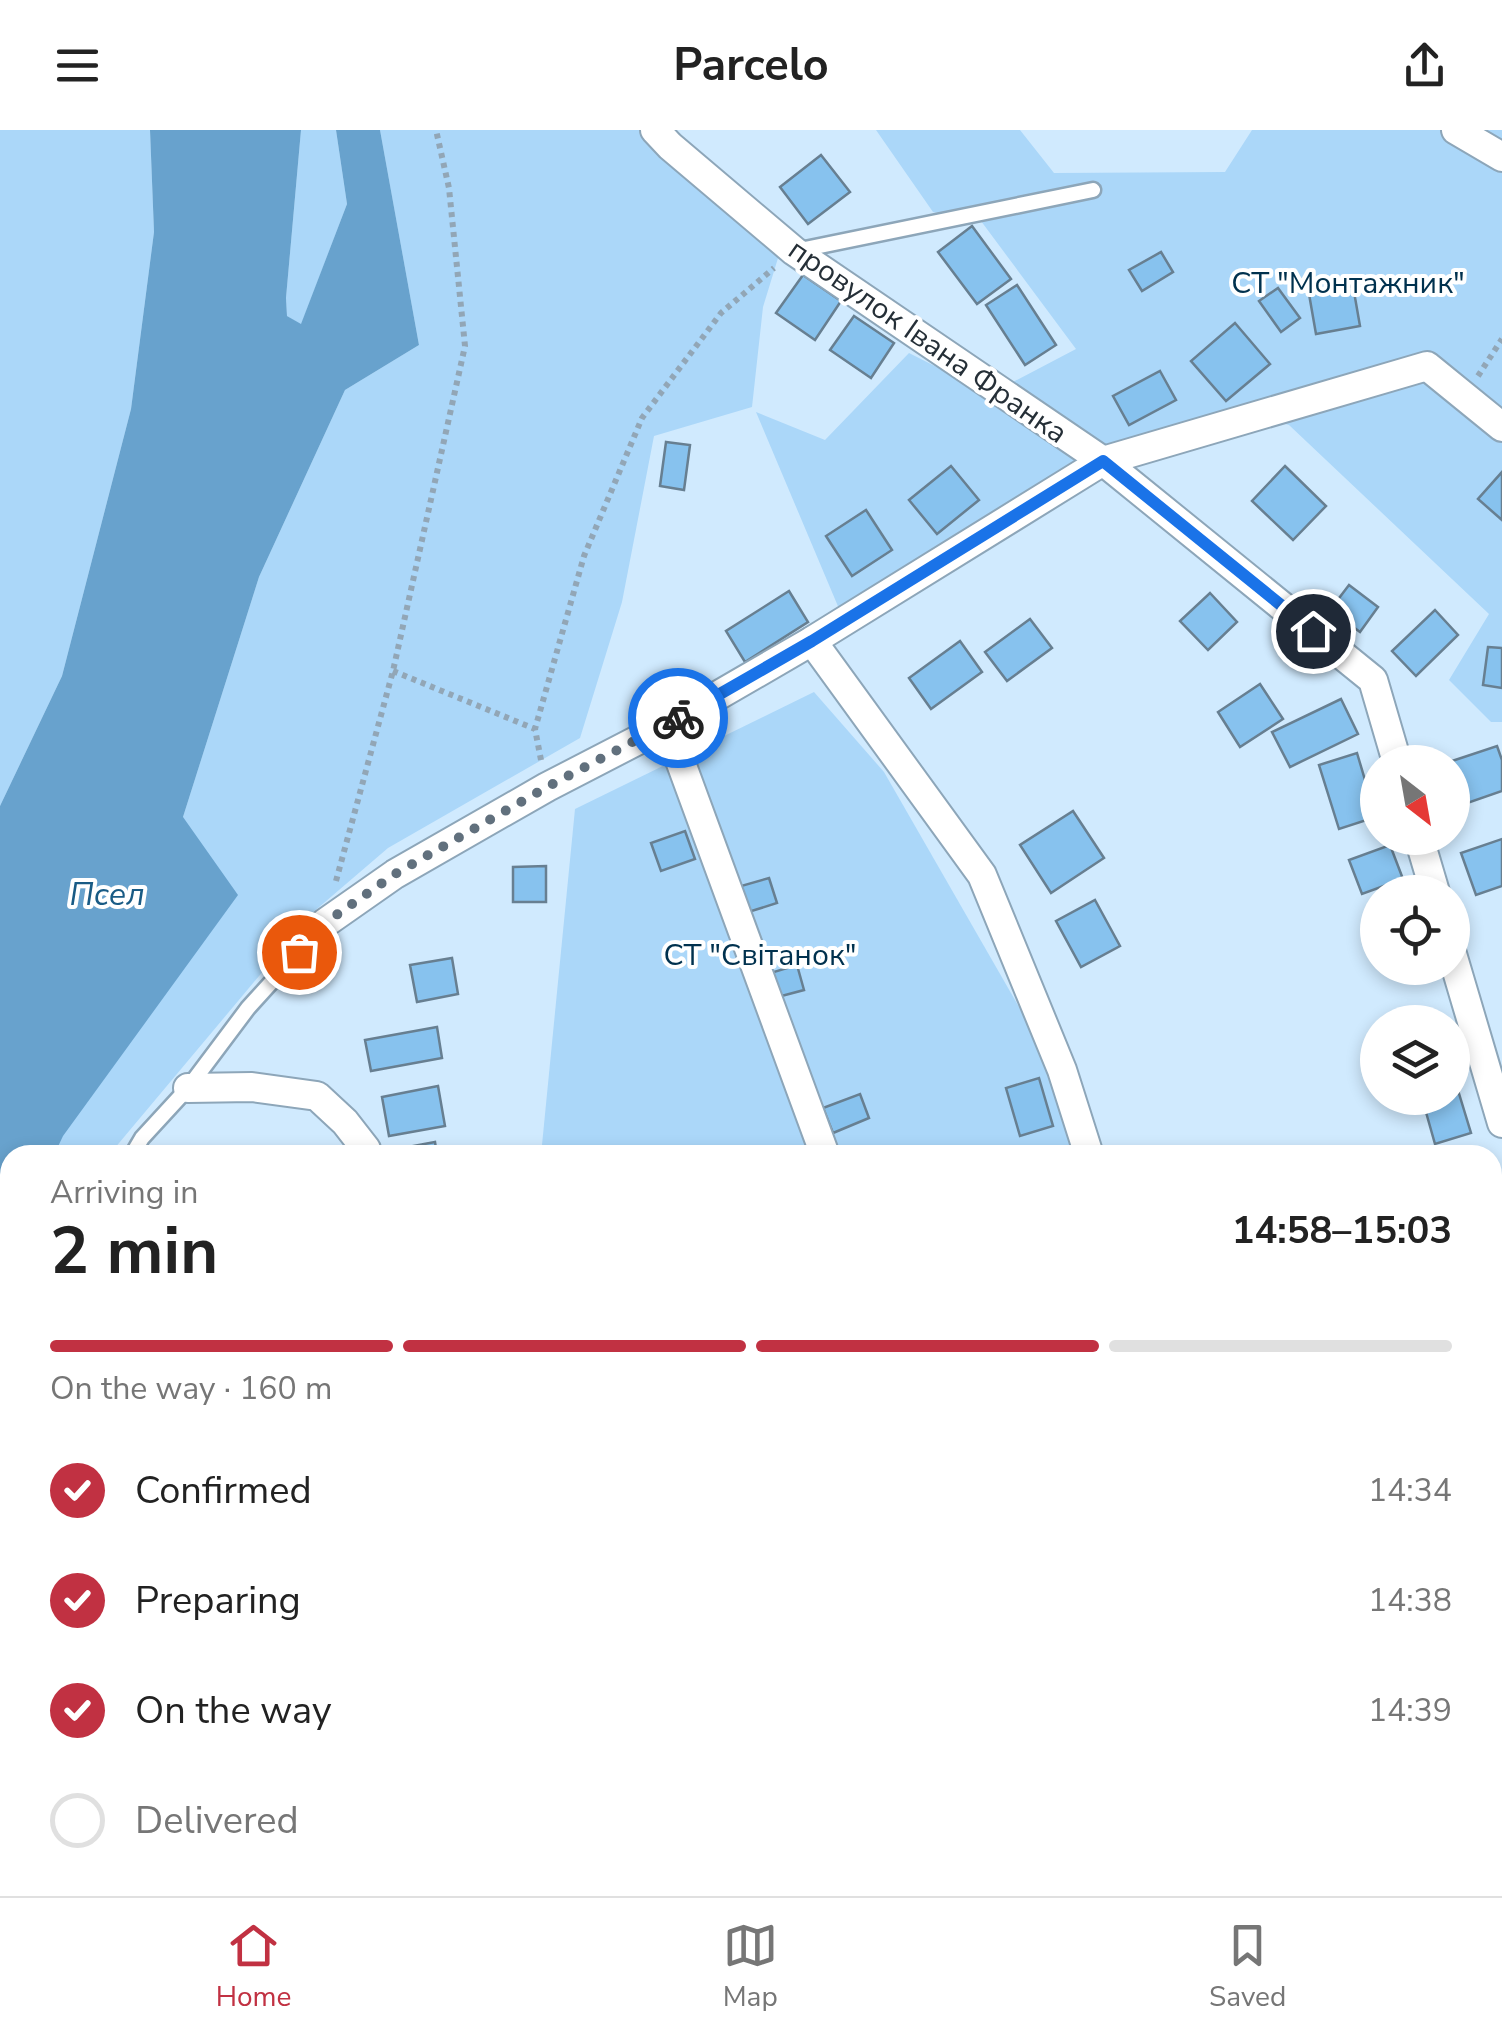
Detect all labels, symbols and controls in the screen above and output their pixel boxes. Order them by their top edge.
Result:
text: Parcelo [673,35,829,96]
icon: menu [50,38,105,93]
icon: share [1397,38,1452,93]
street label: провулок Івана Франка [780,229,1075,453]
park label: СТ "Монтажник" [1231,263,1465,304]
pin [1271,589,1356,674]
icon: home [1286,604,1341,659]
courier [628,668,728,768]
icon: bike [651,691,706,746]
north arrow [1360,745,1470,855]
map controls [1360,745,1470,1115]
water label: Псел [69,873,145,916]
button: locate [1360,875,1470,985]
pin [257,910,342,995]
icon: bag [272,925,327,980]
park label: СТ "Світанок" [664,935,856,976]
button: layers [1360,1005,1470,1115]
text: Arriving in [50,1171,198,1214]
text: 14:58–15:03 [1232,1205,1452,1256]
text: 2 min [50,1207,218,1296]
text: On the way · 160 m [50,1367,332,1410]
icon: check [50,1463,105,1518]
text: Confirmed [135,1465,312,1516]
text: 14:34 [1368,1469,1452,1512]
icon: check [50,1573,105,1628]
text: Preparing [135,1575,301,1626]
text: 14:38 [1368,1579,1452,1622]
icon: check [50,1683,105,1738]
text: On the way [135,1685,331,1736]
text: 14:39 [1368,1689,1452,1732]
text: Delivered [135,1795,299,1846]
tab: Home [216,1918,291,2016]
tab: Map [723,1918,778,2016]
tab: Saved [1209,1918,1286,2016]

